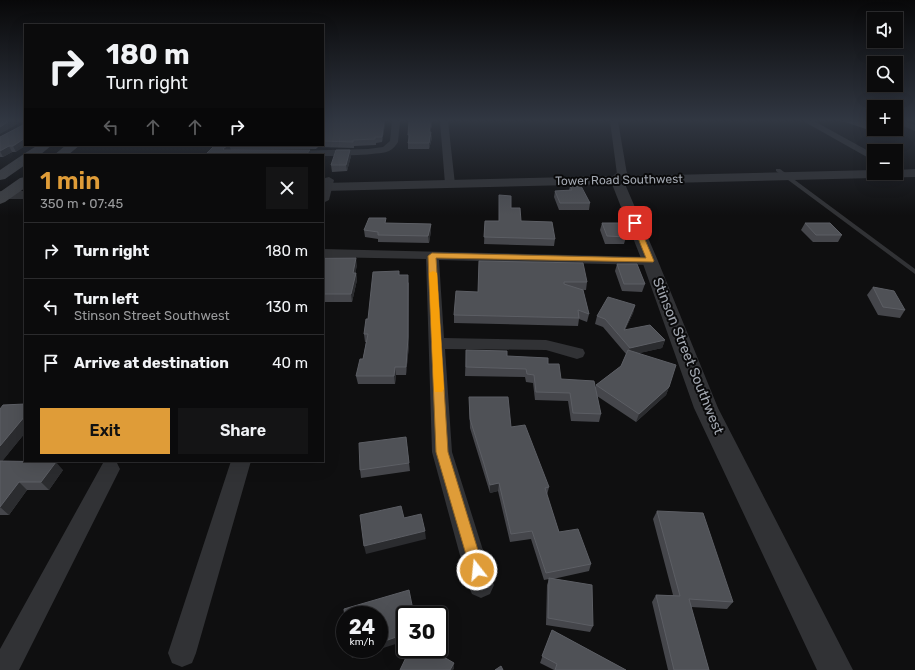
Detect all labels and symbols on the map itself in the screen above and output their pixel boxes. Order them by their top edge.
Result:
street label: Tower Road Southwest [555,172,683,188]
pin [618,206,652,240]
street label: Stinson Street Southwest [649,275,727,437]
position arrow [456,549,498,591]
speed limit sign: 30 [396,606,448,658]

